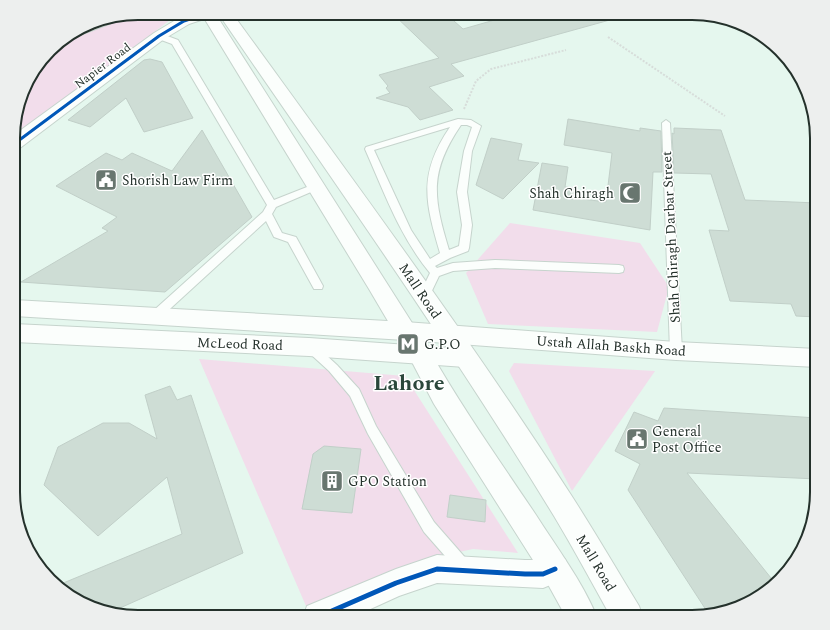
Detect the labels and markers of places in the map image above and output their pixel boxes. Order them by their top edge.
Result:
public building icon: Shorish Law Firm [93,167,119,193]
place label: Shorish Law Firm [122,170,233,191]
mosque icon: Shah Chiragh [617,180,643,206]
place label: Shah Chiragh [529,183,614,204]
metro station icon: G.P.O [395,331,421,357]
place label: G.P.O [424,334,460,355]
place label: General Post Office [652,421,722,458]
public building icon: General Post Office [624,426,650,452]
building icon: GPO Station [319,468,345,494]
place label: GPO Station [348,471,427,492]

